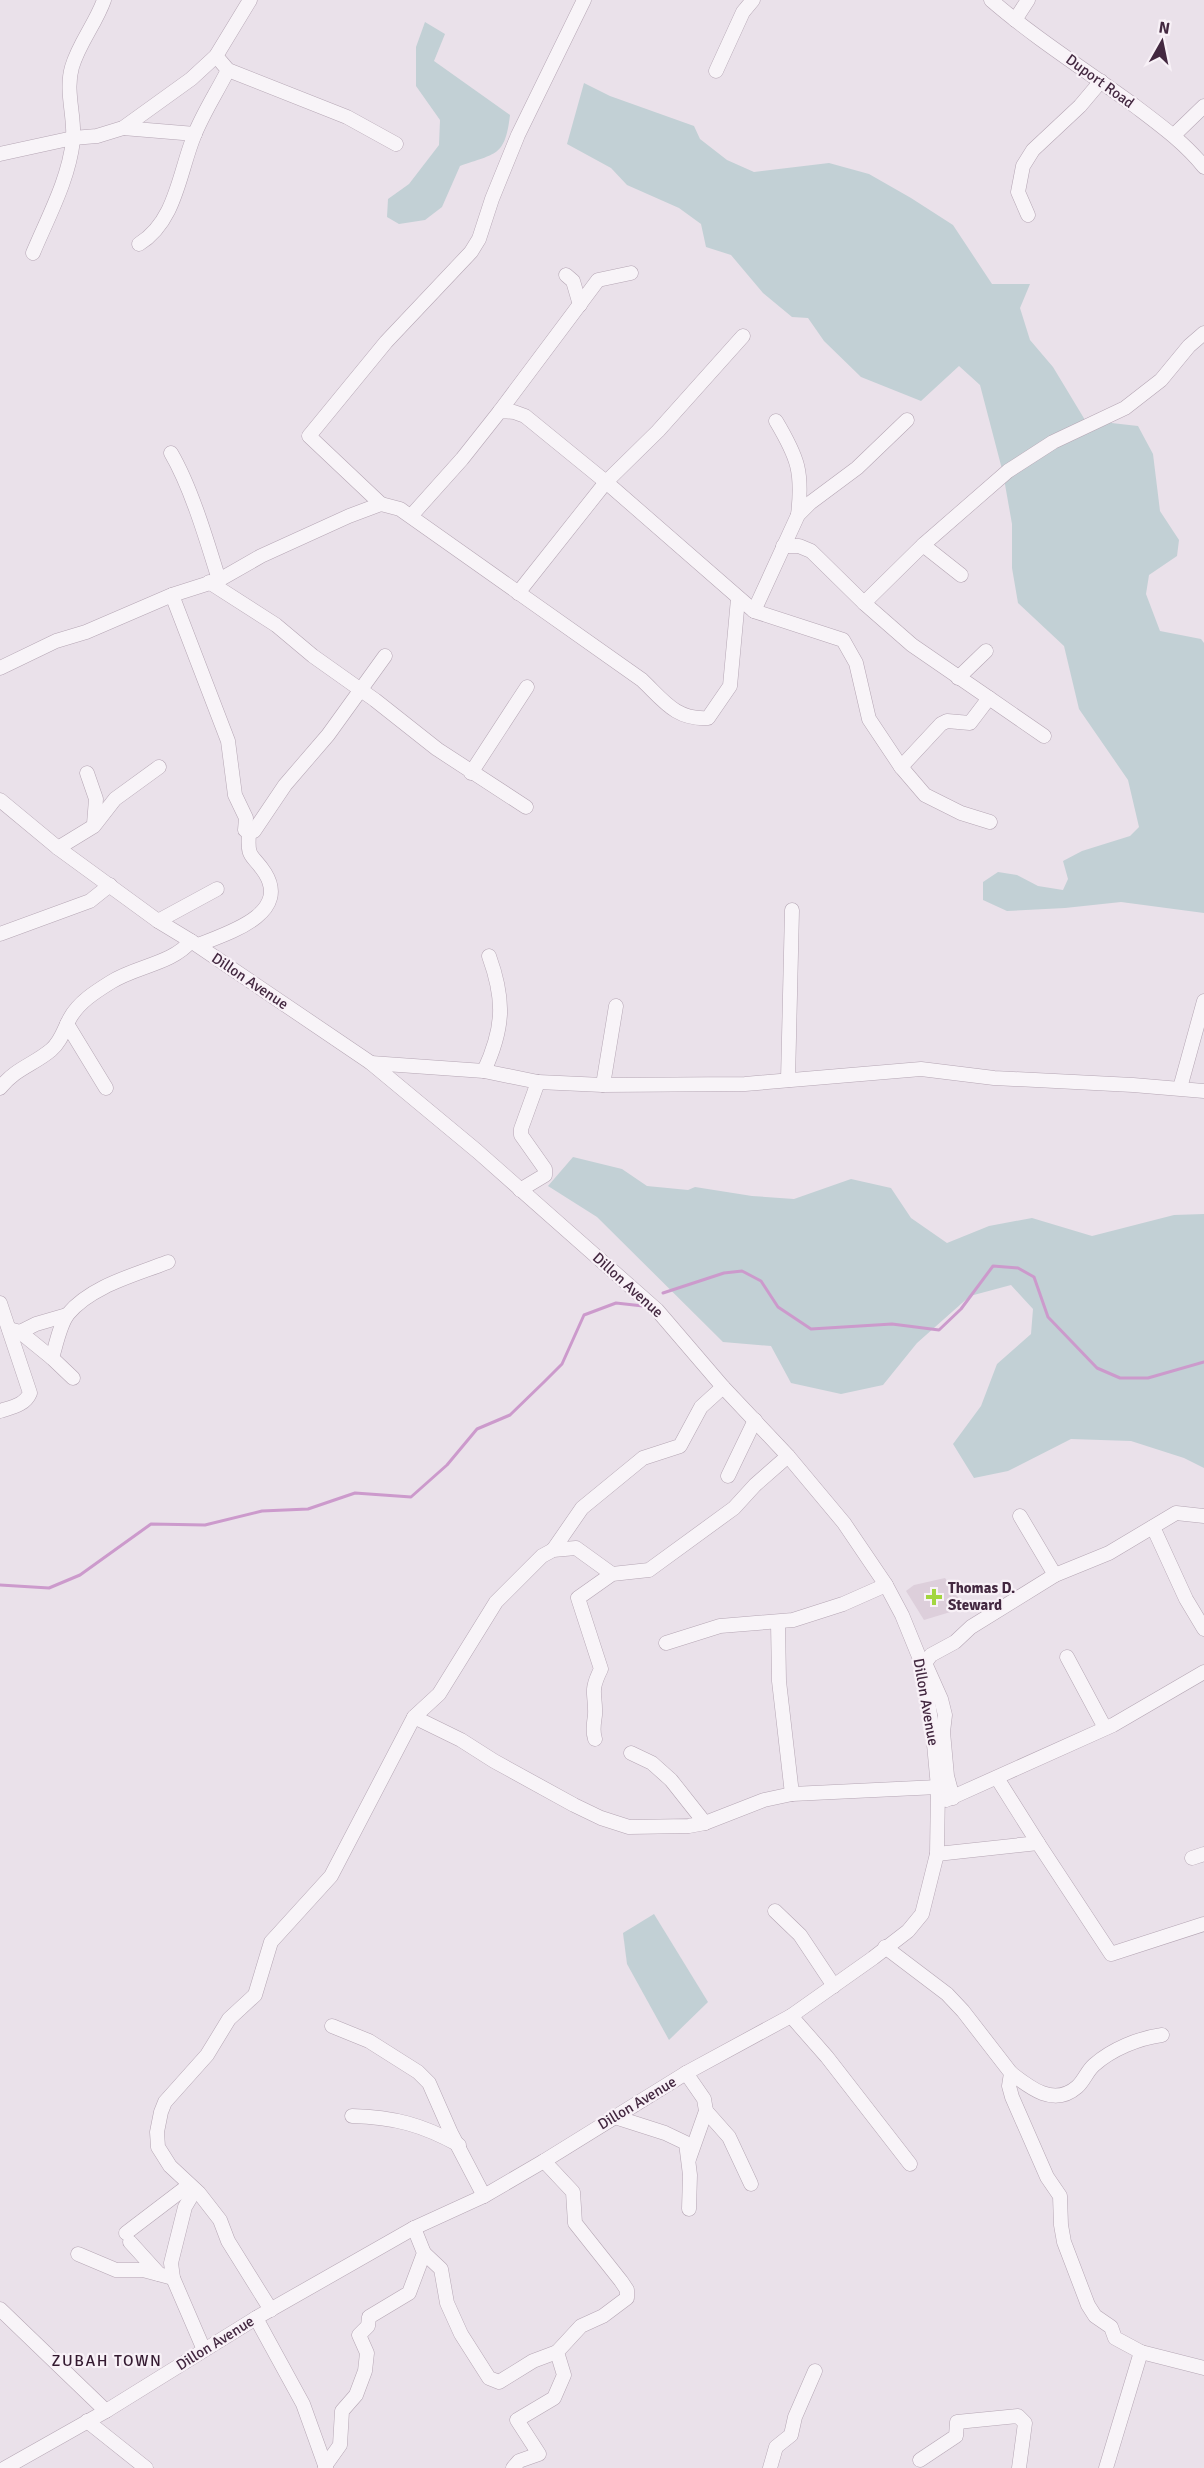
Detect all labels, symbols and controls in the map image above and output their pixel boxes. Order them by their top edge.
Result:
north arrow [1132,12,1192,72]
text: N [1157,17,1171,39]
street label: Duport Road [1062,50,1138,112]
street label: Dillon Avenue [208,949,292,1013]
street label: Dillon Avenue [589,1249,667,1321]
place label: Thomas D. Steward [948,1579,1015,1614]
marker: Thomas D. Steward [925,1588,943,1606]
street label: Dillon Avenue [909,1657,943,1747]
street label: Dillon Avenue [594,2072,680,2134]
street label: Dillon Avenue [173,2312,257,2374]
district label: ZUBAH TOWN [52,2351,162,2371]

